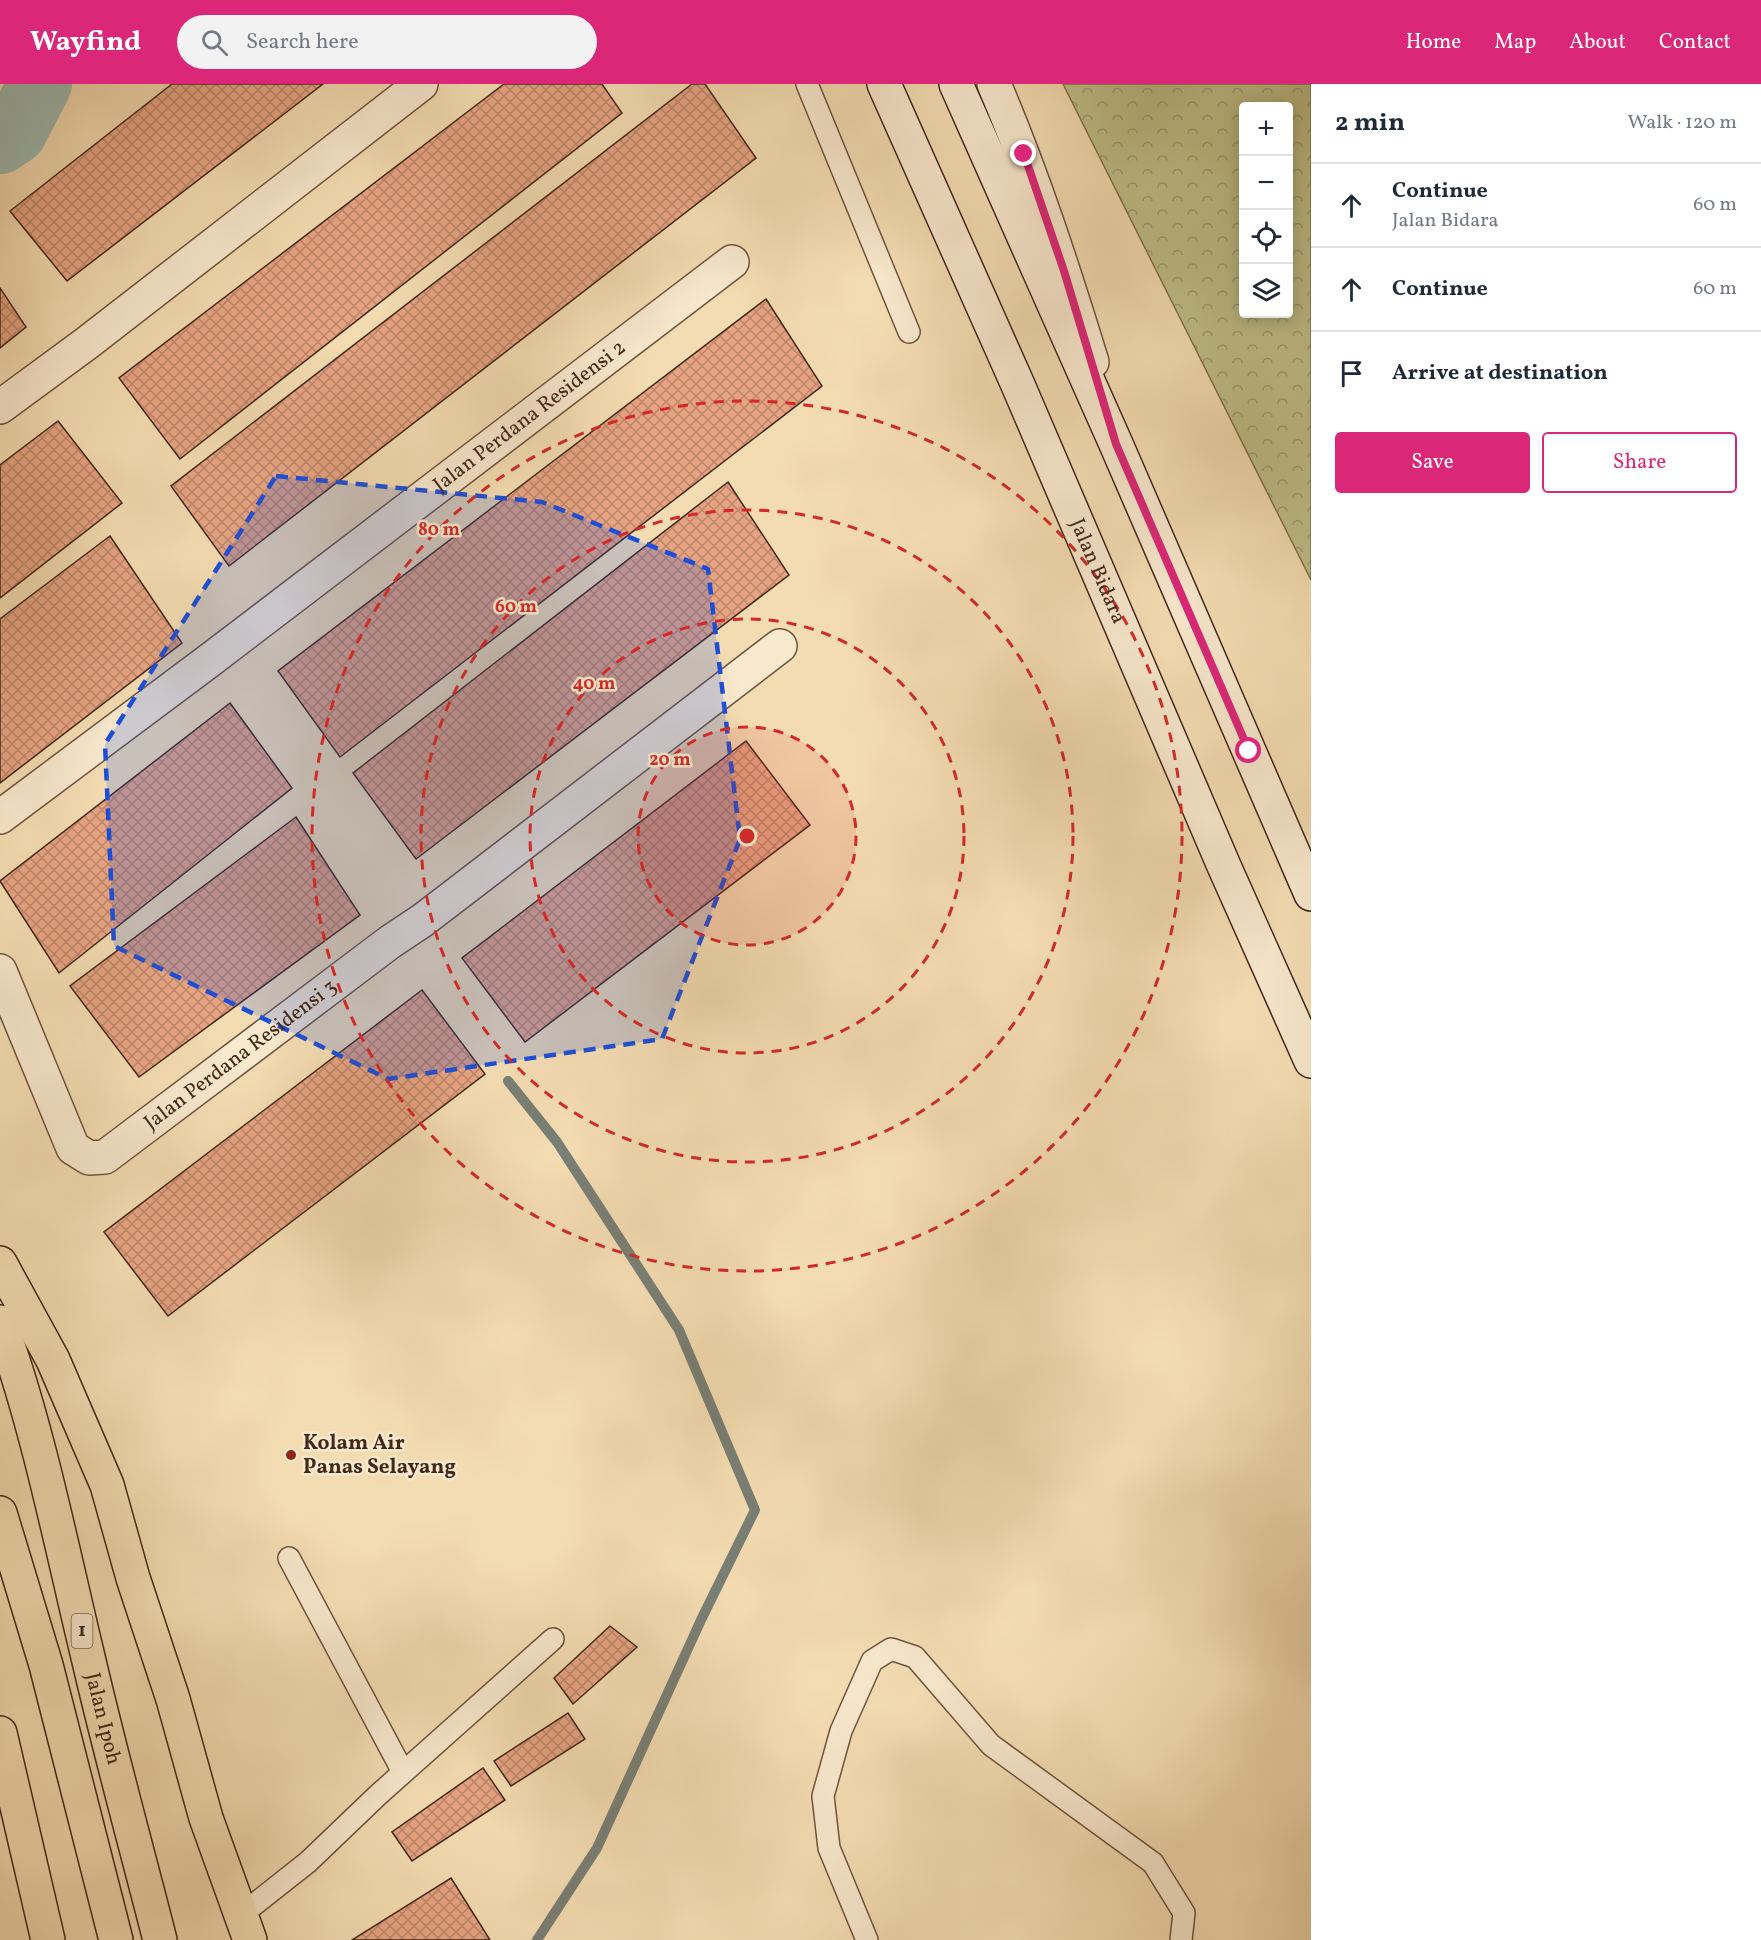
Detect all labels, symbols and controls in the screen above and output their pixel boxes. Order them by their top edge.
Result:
search box [177,15,597,69]
text: Wayfind [30,23,141,62]
icon: search [198,26,231,59]
text: Search here [246,27,359,58]
text: Home [1406,28,1461,57]
text: Map [1494,28,1536,57]
text: About [1569,28,1626,57]
text: Contact [1659,28,1731,57]
map controls [1239,102,1293,318]
button: + [1239,102,1293,156]
text: 2 min [1335,105,1405,141]
text: Walk · 120 m [1628,109,1737,137]
route end [1010,140,1036,166]
button: − [1239,156,1293,210]
text: Continue [1392,176,1488,207]
icon: ahead [1335,189,1368,222]
text: 60 m [1693,191,1737,219]
text: Jalan Bidara [1392,207,1498,235]
button: locate [1239,210,1293,264]
button: layers [1239,264,1293,318]
icon: ahead [1335,273,1368,306]
text: Continue [1392,274,1488,305]
text: 60 m [1693,275,1737,303]
street label: Jalan Perdana Residensi 2 [427,333,632,499]
icon: arrive [1335,357,1368,390]
text: Arrive at destination [1392,358,1608,389]
button: Save [1335,432,1530,493]
button: Share [1542,432,1737,493]
street label: Jalan Bidara [1062,514,1133,628]
text: 80 m [418,518,460,543]
text: 60 m [495,595,537,620]
text: 40 m [573,672,615,697]
route start [1235,737,1261,763]
text: 20 m [649,748,691,773]
centre of rings [737,826,757,846]
street label: Jalan Perdana Residensi 3 [138,973,343,1137]
place label: Kolam Air Panas Selayang [303,1429,456,1482]
marker: Kolam Air Panas Selayang [284,1448,298,1462]
road number: 1 [72,1614,92,1648]
street label: Jalan Ipoh [78,1670,128,1768]

